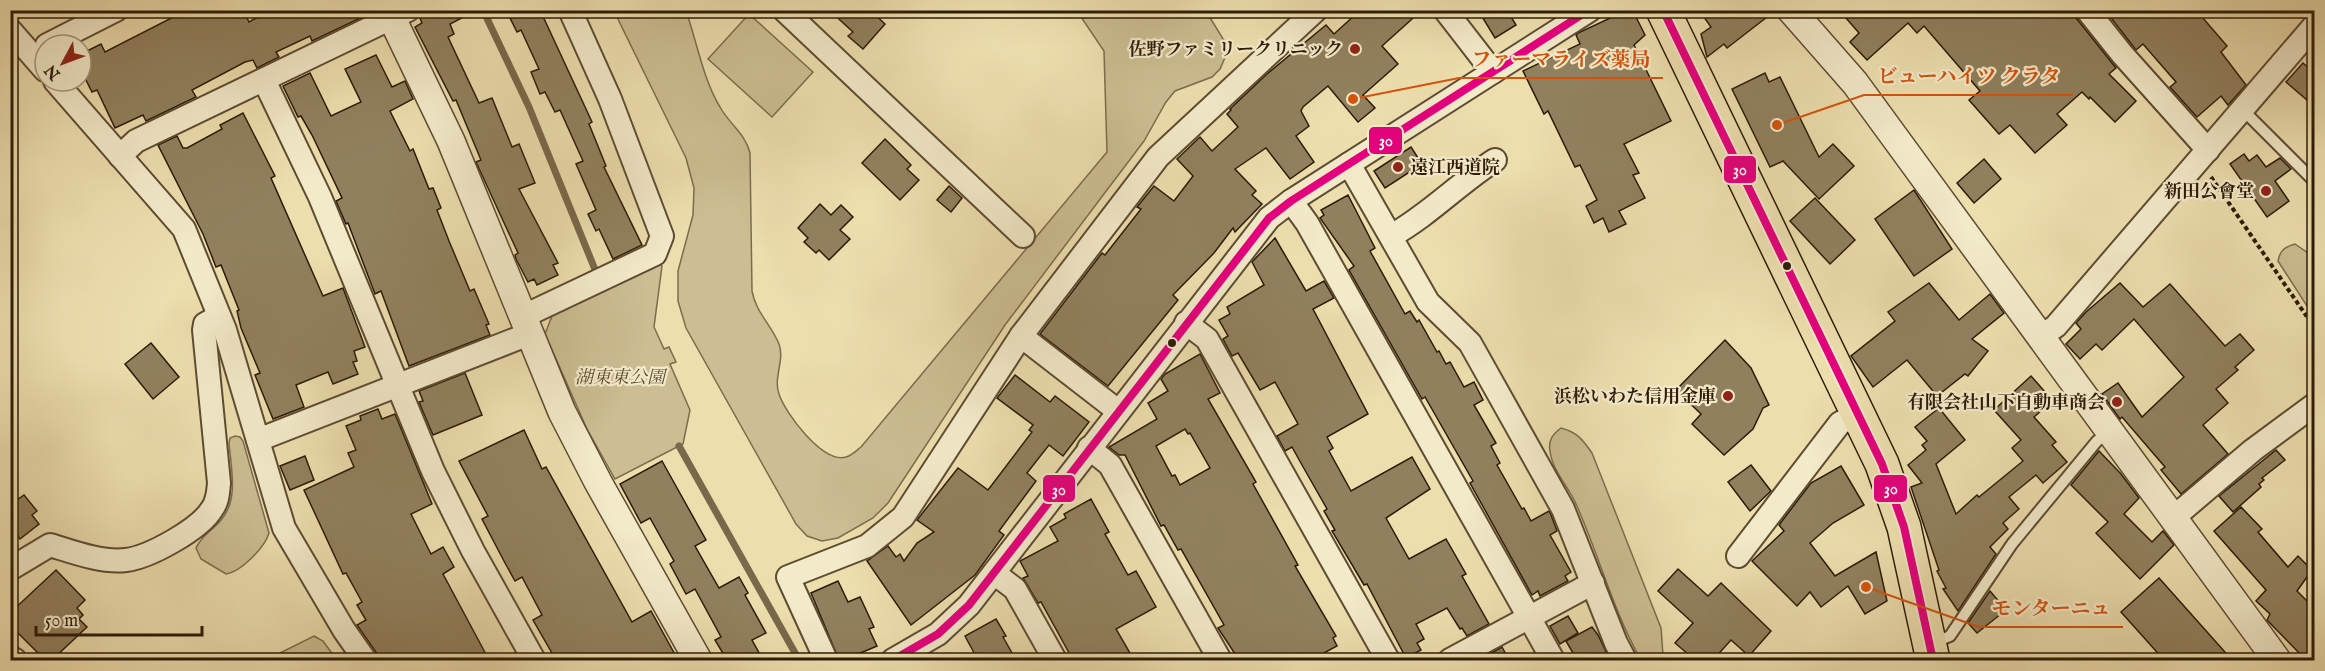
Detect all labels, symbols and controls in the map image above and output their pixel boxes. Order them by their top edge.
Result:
north arrow [33,33,93,93]
place label: 佐野ファミリークリニック [1128,39,1343,62]
callout: ファーマライズ薬局 [1459,40,1663,78]
marker: 佐野ファミリークリニック [1348,42,1362,56]
text: ファーマライズ薬局 [1472,48,1650,73]
callout: ビューハイツ クラタ [1864,57,2073,95]
text: N [41,60,66,84]
text: ビューハイツ クラタ [1877,65,2061,90]
line badge: 30 [1368,126,1403,155]
text: 30 [1379,132,1393,152]
line badge: 30 [1723,155,1757,184]
place label: 遠江西道院 [1410,157,1500,180]
marker: 遠江西道院 [1391,160,1405,174]
text: 30 [1733,161,1747,181]
place label: 新田公會堂 [2164,181,2254,204]
marker: 新田公會堂 [2259,184,2273,198]
unlabelled marker [1781,260,1793,272]
unlabelled marker [1166,337,1178,349]
park label: 湖東東公園 [575,367,668,390]
place label: 浜松いわた信用金庫 [1554,386,1716,409]
marker: 浜松いわた信用金庫 [1721,389,1735,403]
place label: 有限会社山下自動車商会 [1907,392,2105,415]
marker: 有限会社山下自動車商会 [2110,395,2124,409]
line badge: 30 [1042,474,1076,503]
line badge: 30 [1873,474,1908,503]
text: 30 [1884,480,1898,500]
text: 30 [1052,481,1066,501]
callout: モンターニュ [1979,589,2123,627]
text: モンターニュ [1991,597,2111,622]
scale bar [36,599,202,637]
text: 50 m [45,610,78,633]

